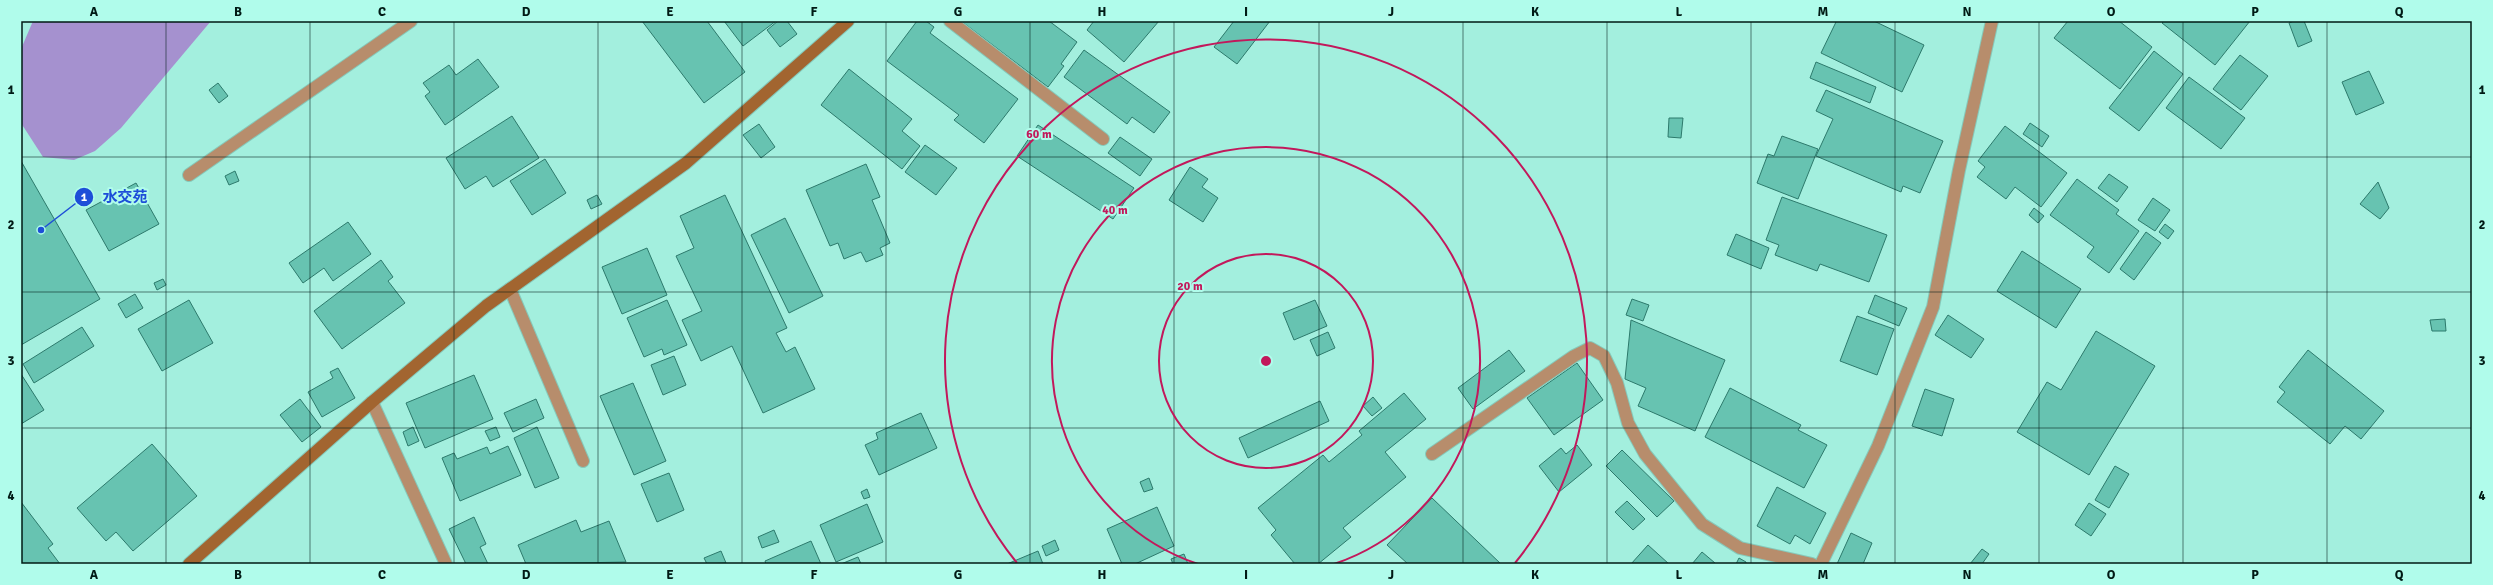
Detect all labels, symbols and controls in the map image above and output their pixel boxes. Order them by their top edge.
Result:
text: A [90,4,99,20]
text: B [234,4,242,20]
text: C [378,4,386,20]
text: D [522,4,531,20]
text: E [666,4,674,20]
text: F [811,4,818,20]
text: G [954,4,962,20]
text: H [1098,4,1106,20]
text: I [1244,4,1248,20]
text: J [1388,4,1394,20]
text: K [1531,4,1539,20]
text: L [1676,4,1683,20]
text: M [1818,4,1829,20]
text: N [1962,4,1972,20]
text: O [2107,4,2116,20]
text: P [2251,4,2259,20]
text: Q [2395,4,2404,20]
text: 1 [7,82,15,98]
text: 1 [2478,82,2486,98]
text: 60 m [1026,127,1052,142]
callout: 水交苑 [74,183,155,210]
text: 水交苑 [102,188,148,206]
text: 1 [81,190,88,205]
text: 40 m [1102,203,1128,218]
text: 2 [7,217,15,233]
text: 2 [2478,217,2486,233]
text: 20 m [1177,279,1203,294]
text: 3 [7,353,15,369]
text: 3 [2478,353,2486,369]
centre of rings [1259,354,1273,368]
text: 4 [7,488,15,504]
text: 4 [2478,488,2486,504]
text: A [90,567,99,583]
text: B [234,567,242,583]
text: C [378,567,386,583]
text: D [522,567,531,583]
text: E [666,567,674,583]
text: F [811,567,818,583]
text: G [954,567,962,583]
text: H [1098,567,1106,583]
text: I [1244,567,1248,583]
text: J [1388,567,1394,583]
text: K [1531,567,1539,583]
text: L [1676,567,1683,583]
text: M [1818,567,1829,583]
text: N [1962,567,1972,583]
text: O [2107,567,2116,583]
text: P [2251,567,2259,583]
text: Q [2395,567,2404,583]

